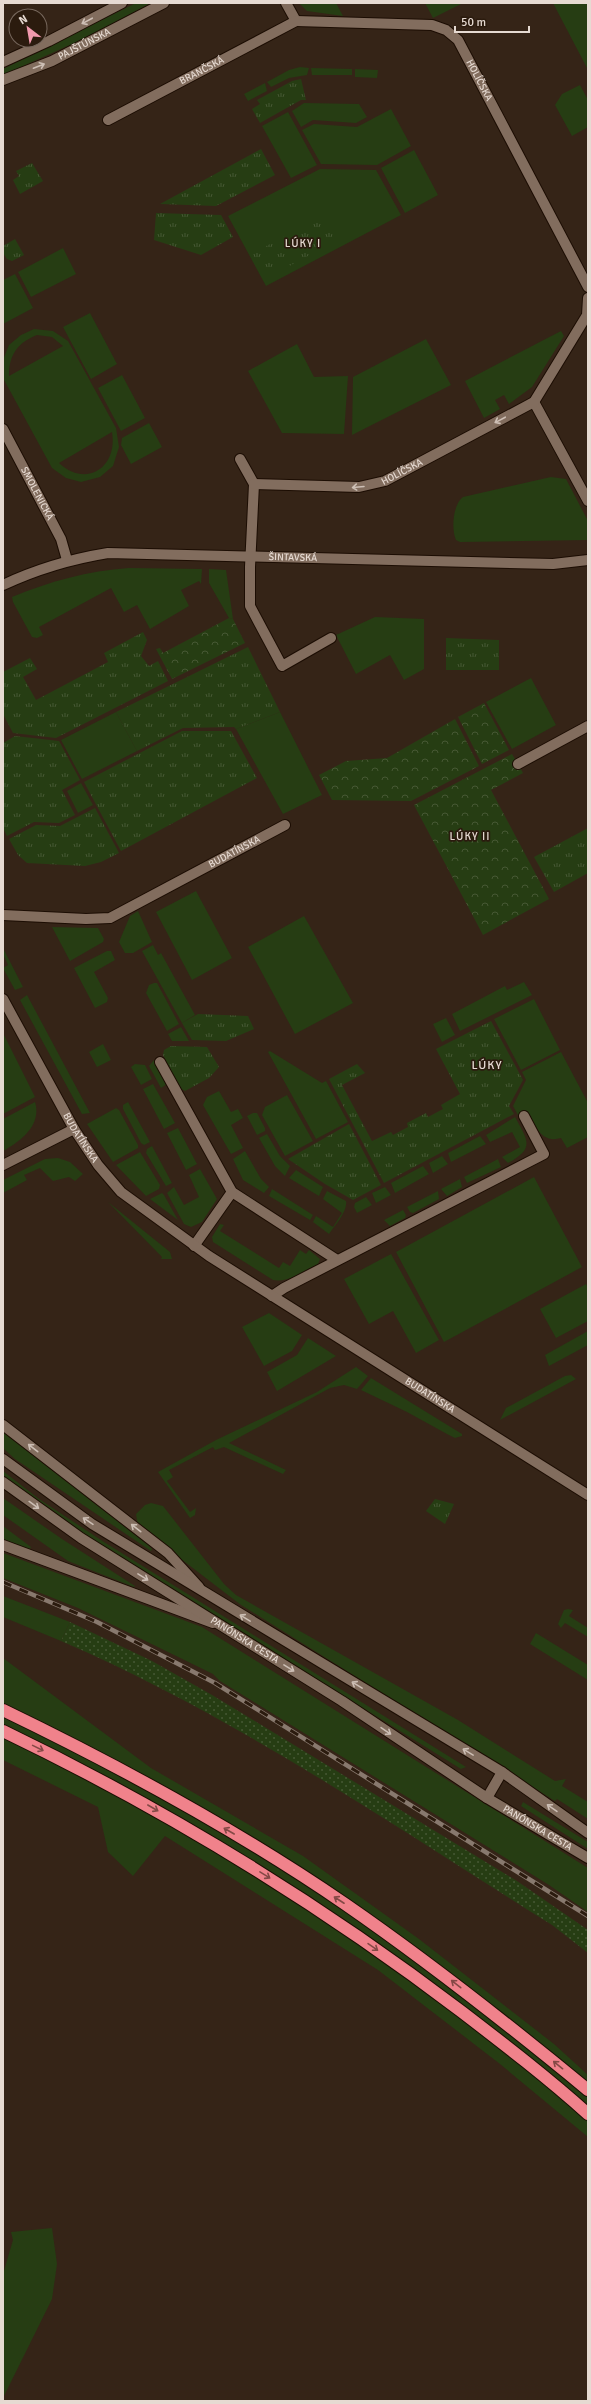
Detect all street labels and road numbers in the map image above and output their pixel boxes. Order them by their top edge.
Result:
street label: PAJŠTÚNSKA [56,26,113,63]
street label: BRANČSKÁ [177,53,226,87]
street label: HOLÍČSKA [463,57,495,103]
street label: HOLÍČSKA [379,456,425,488]
street label: SMOLENICKÁ [18,465,57,522]
street label: ŠINTAVSKÁ [268,550,317,564]
street label: BUDATÍNSKA [206,833,262,871]
street label: BUDATÍNSKA [60,1111,101,1165]
street label: BUDATÍNSKA [403,1375,457,1416]
street label: PANÓNSKA CESTA [208,1614,281,1666]
street label: PANÓNSKA CESTA [501,1803,574,1853]

